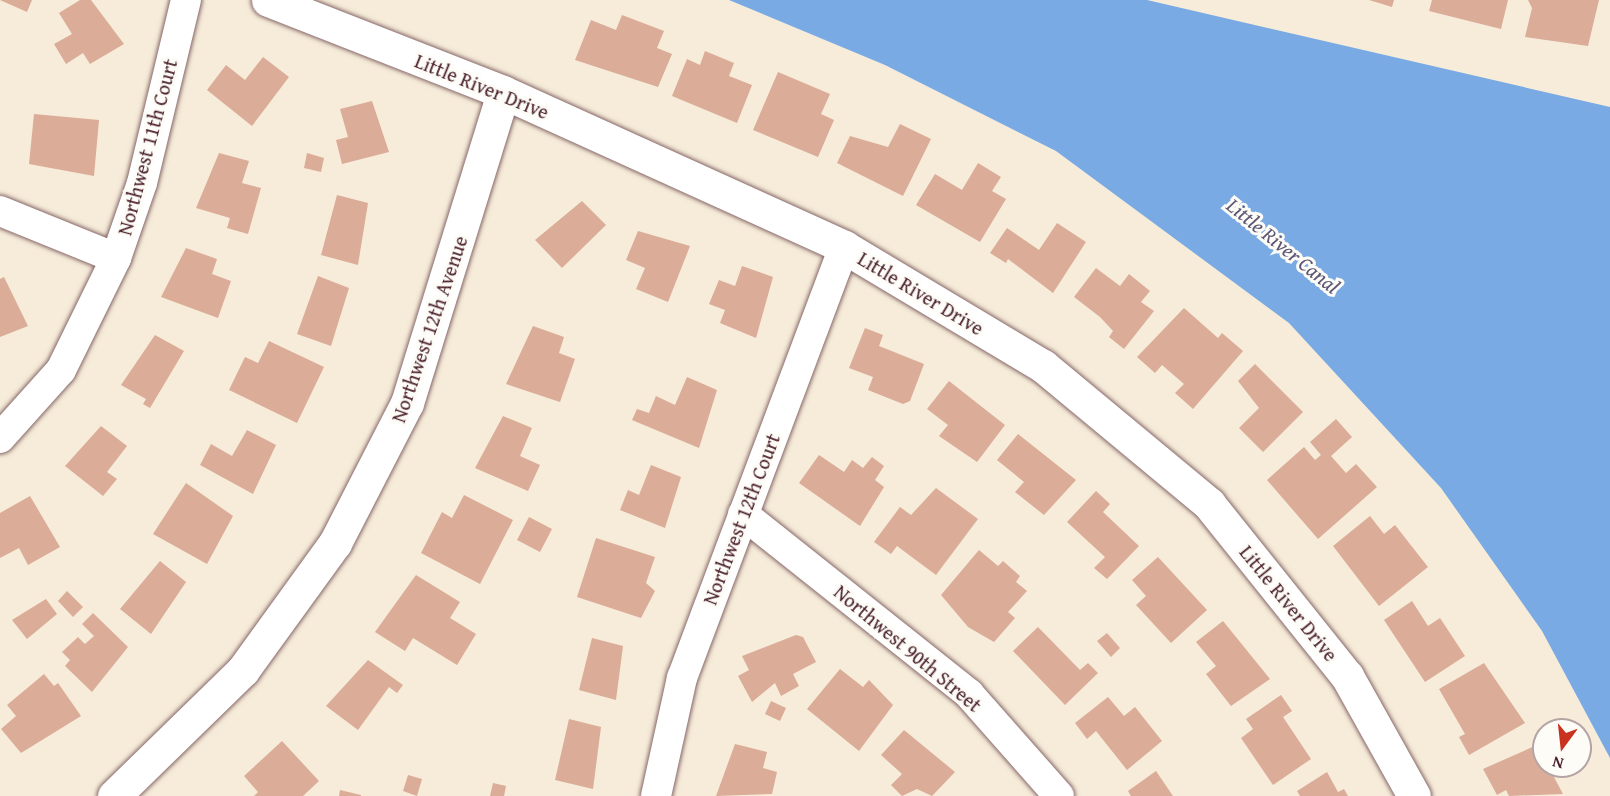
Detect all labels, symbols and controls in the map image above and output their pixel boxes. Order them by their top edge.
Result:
street label: Little River Drive [411,48,553,124]
street label: Northwest 11th Court [112,56,182,238]
water label: Little River Canal [1221,193,1345,299]
street label: Northwest 12th Avenue [386,233,472,425]
street label: Little River Drive [854,246,988,340]
street label: Northwest 12th Court [697,430,785,608]
street label: Little River Drive [1235,540,1343,666]
street label: Northwest 90th Street [829,579,987,717]
north arrow [1532,718,1592,778]
text: N [1550,750,1566,776]

